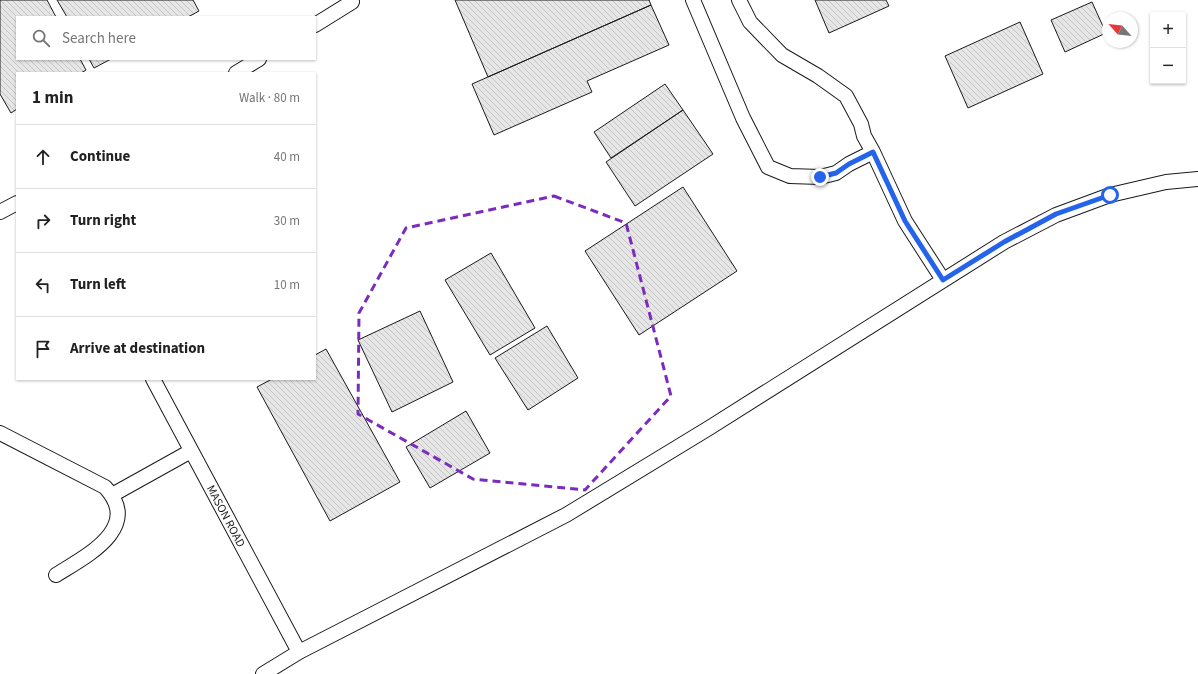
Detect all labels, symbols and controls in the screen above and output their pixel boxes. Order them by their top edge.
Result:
north arrow [1102,12,1138,48]
map controls [1150,12,1186,84]
button: + [1150,12,1186,48]
search box [16,16,316,60]
icon: search [30,27,52,49]
text: Search here [62,28,136,49]
button: − [1150,48,1186,84]
text: 1 min [32,86,73,110]
text: Walk · 80 m [239,89,300,107]
icon: ahead [32,146,54,168]
text: Continue [70,146,130,167]
text: 40 m [274,148,300,166]
route end [811,168,829,186]
route start [1101,186,1119,204]
icon: right [32,210,54,232]
text: Turn right [70,210,136,231]
text: 30 m [274,212,300,230]
icon: left [32,274,54,296]
text: Turn left [70,274,126,295]
text: 10 m [274,276,300,294]
icon: arrive [32,338,54,360]
text: Arrive at destination [70,338,205,359]
street label: MASON ROAD [202,482,249,550]

